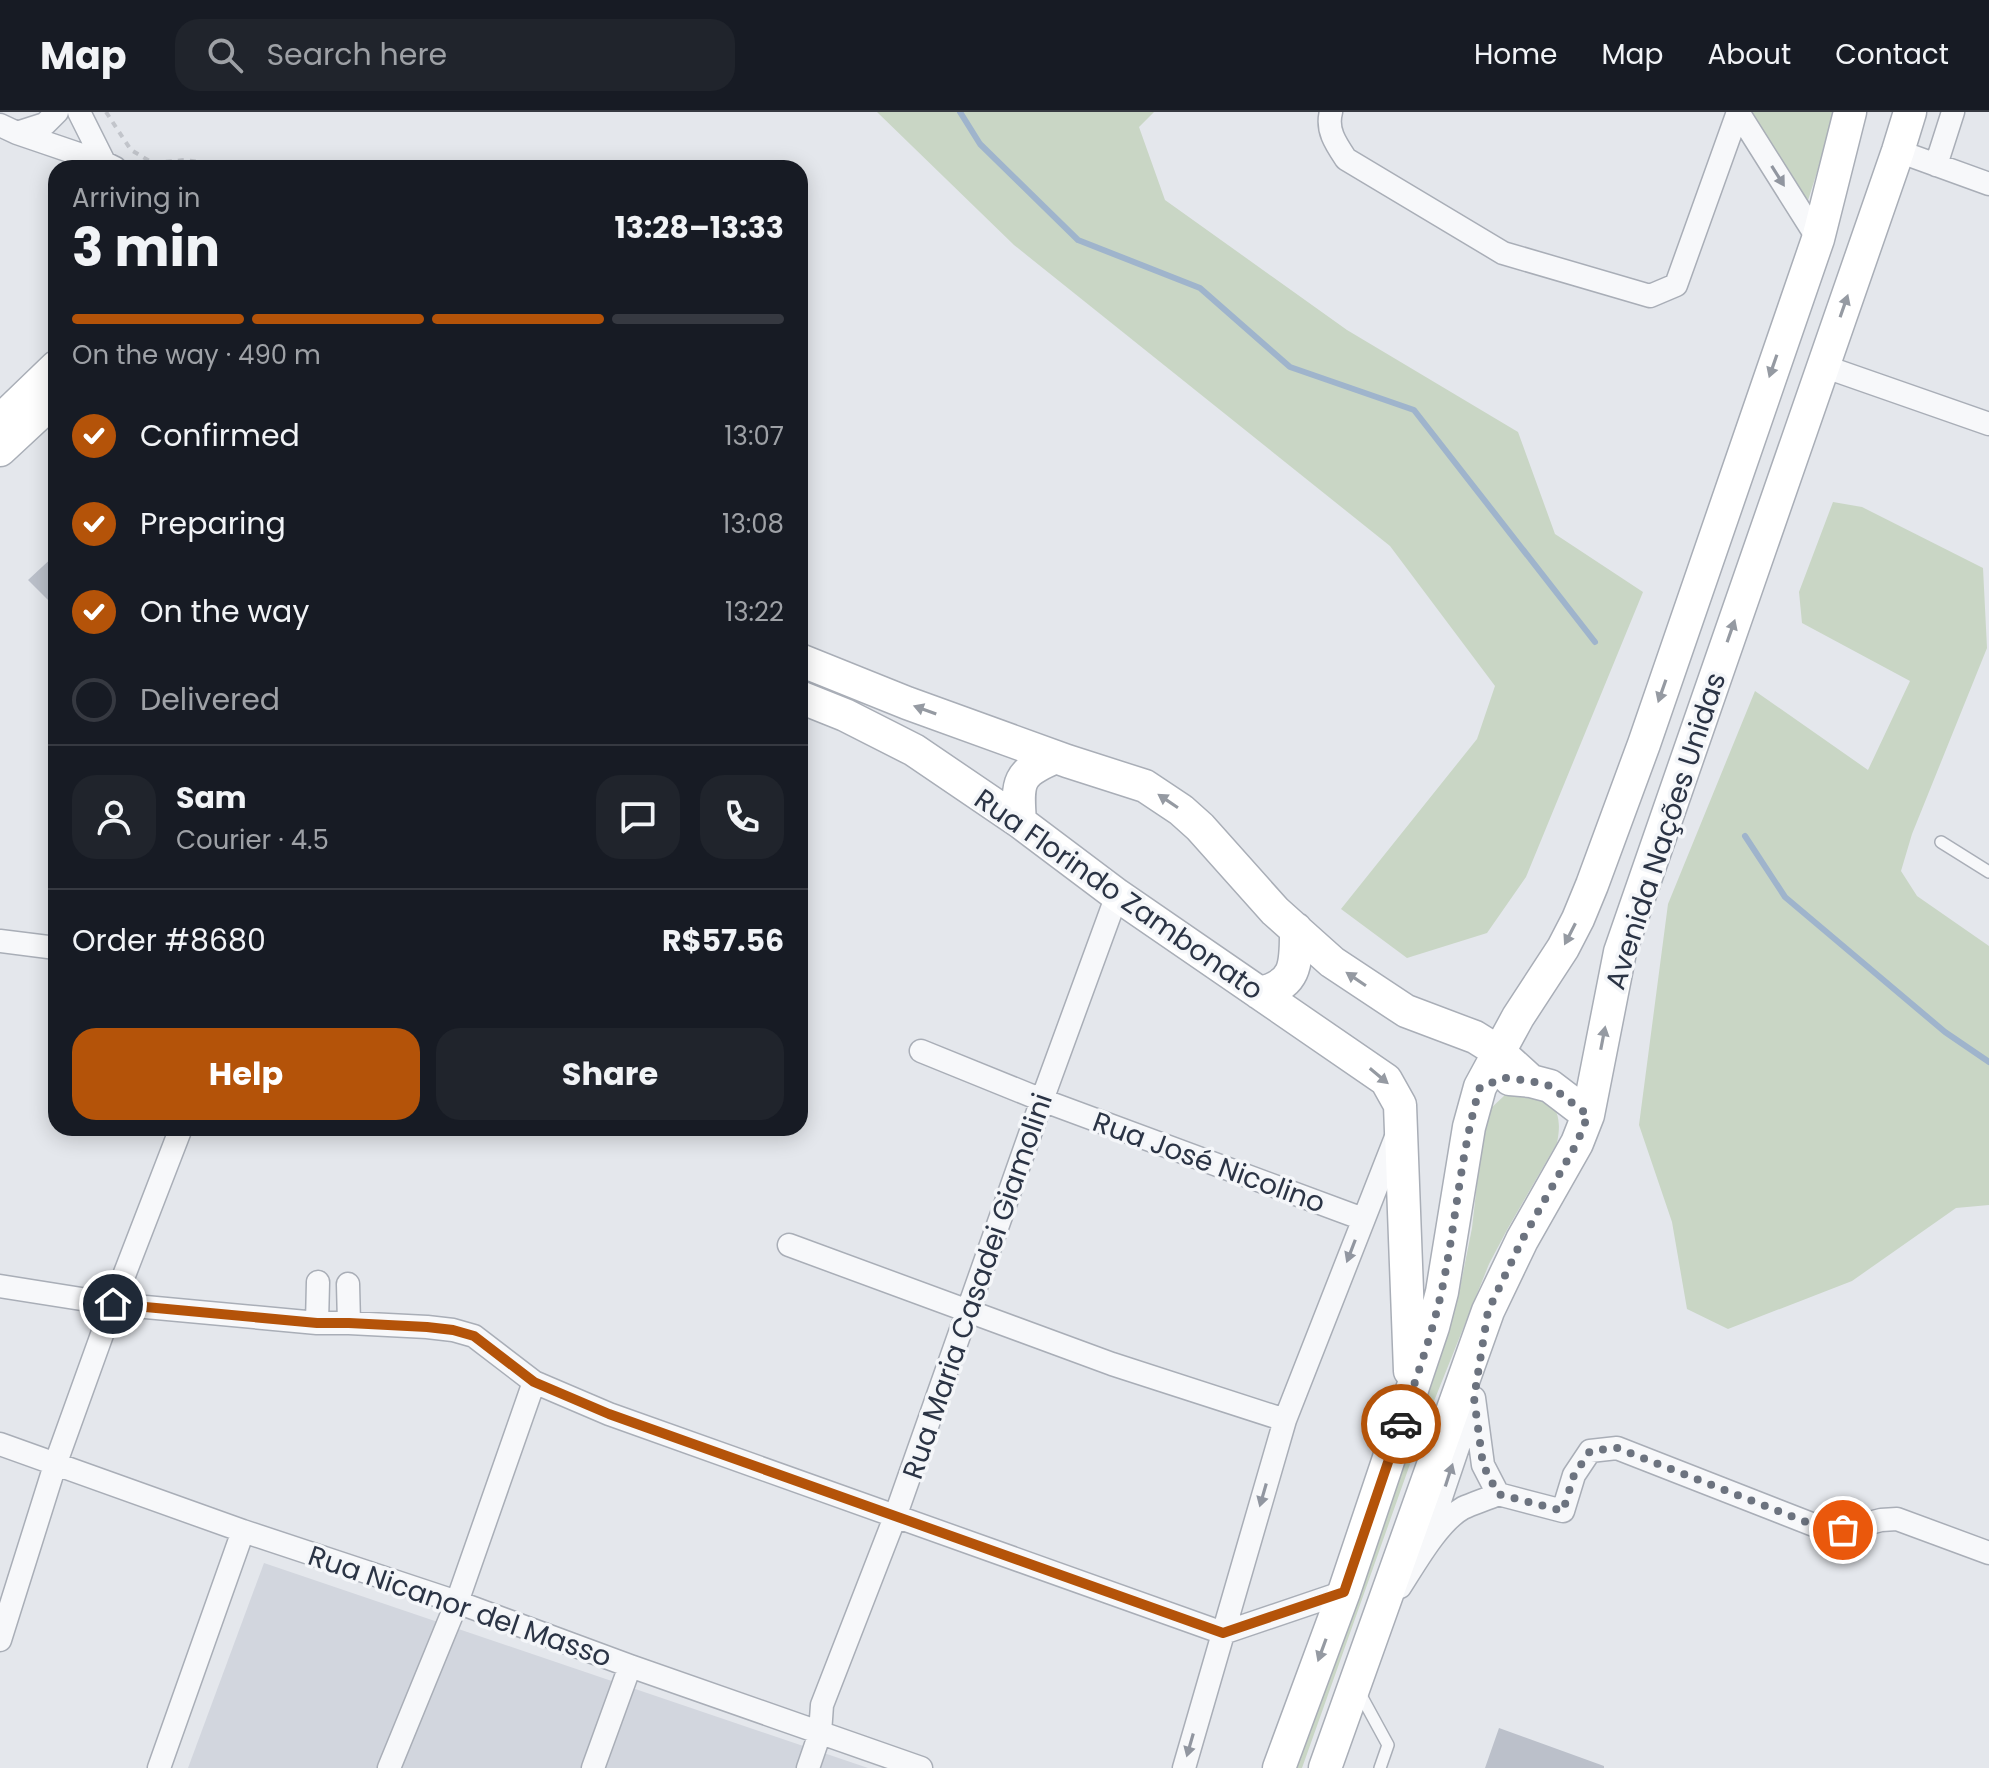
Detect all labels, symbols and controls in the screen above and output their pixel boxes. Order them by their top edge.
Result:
search box [175,19,735,91]
text: Map [40,29,127,82]
icon: search [203,33,247,77]
text: Search here [267,33,447,76]
text: Home [1474,35,1557,74]
text: Map [1601,35,1663,74]
text: About [1707,35,1791,74]
text: Contact [1835,35,1949,74]
one-way arrow [1771,165,1785,187]
text: Arriving in [72,180,201,216]
text: 13:28–13:33 [614,206,784,249]
text: 3 min [72,211,220,284]
one-way arrow [1838,293,1851,317]
text: On the way · 490 m [72,337,321,373]
one-way arrow [1767,354,1779,378]
icon: check [72,414,116,458]
text: Confirmed [140,414,300,457]
text: 13:07 [724,418,784,454]
icon: check [72,502,116,546]
text: Preparing [140,502,286,545]
text: 13:08 [722,506,784,542]
icon: check [72,590,116,634]
text: On the way [140,590,309,633]
text: 13:22 [725,594,784,630]
one-way arrow [1726,618,1738,642]
street label: Avenida Nações Unidas [1596,668,1735,995]
text: Delivered [140,678,280,721]
one-way arrow [1655,680,1667,704]
one-way arrow [913,703,937,716]
button: person [72,775,156,859]
button: chat [596,775,680,859]
button: phone [700,775,784,859]
text: Sam [176,776,247,819]
street label: Rua Florindo Zambonato [966,780,1271,1009]
one-way arrow [1157,794,1178,809]
text: Courier · 4.5 [176,822,329,858]
text: Order #8680 [72,919,266,962]
text: R$57.56 [662,919,784,962]
one-way arrow [1563,923,1577,946]
one-way arrow [1345,972,1367,987]
one-way arrow [1597,1026,1610,1051]
button: Help [72,1028,420,1120]
button: Share [436,1028,784,1120]
one-way arrow [1368,1067,1388,1084]
street label: Rua Maria Casadei Giamolini [893,1088,1062,1484]
street label: Rua José Nicolino [1087,1102,1330,1223]
one-way arrow [1344,1239,1357,1263]
pin [79,1270,147,1338]
icon: home [91,1282,135,1326]
courier [1361,1384,1441,1464]
icon: car [1379,1402,1423,1446]
one-way arrow [1443,1463,1455,1487]
one-way arrow [1256,1483,1269,1507]
pin [1809,1496,1877,1564]
icon: bag [1821,1508,1865,1552]
street label: Rua Nicanor del Masso [303,1536,617,1677]
one-way arrow [1316,1639,1328,1663]
one-way arrow [1183,1733,1196,1757]

